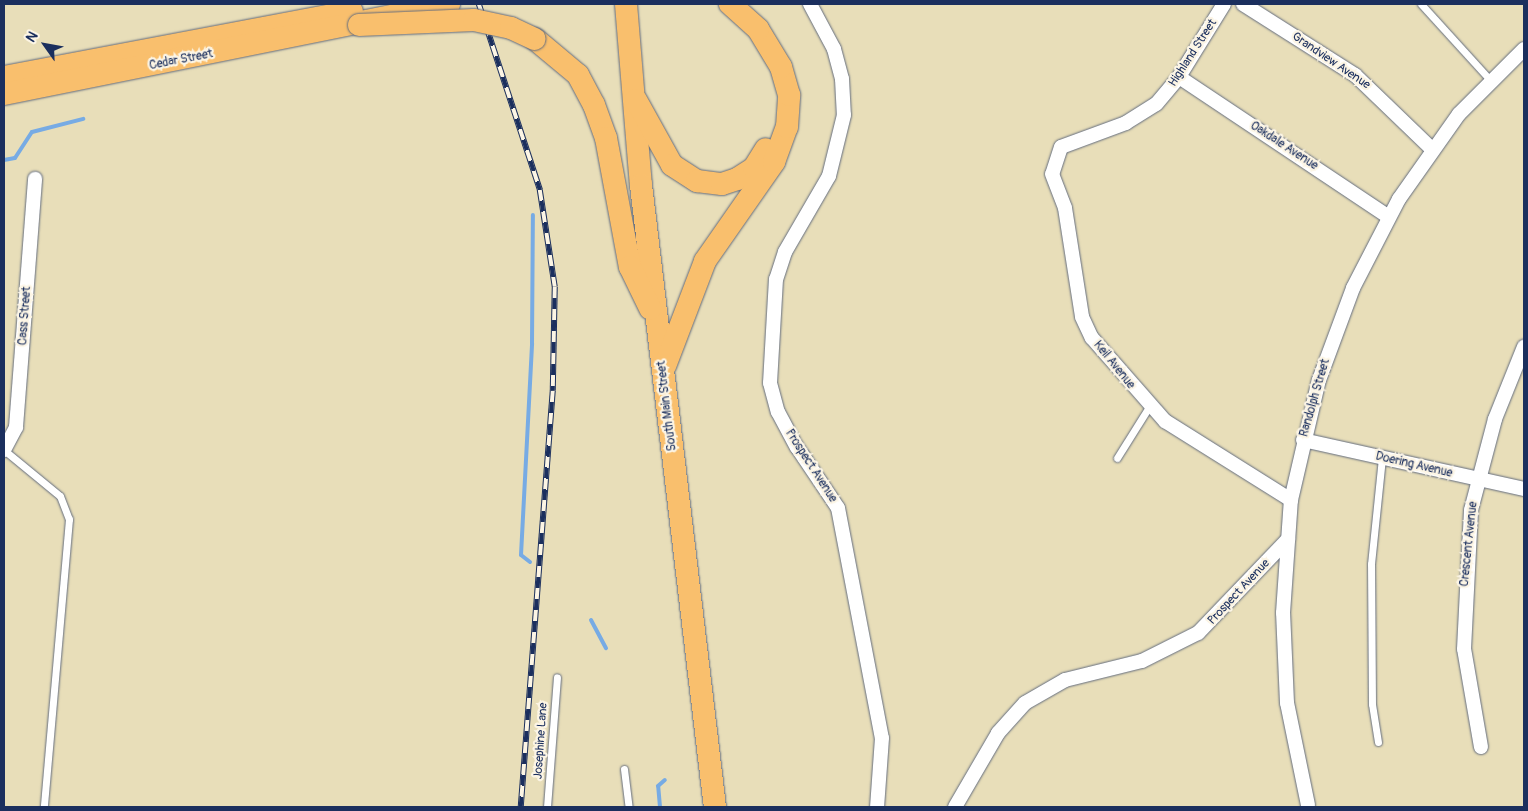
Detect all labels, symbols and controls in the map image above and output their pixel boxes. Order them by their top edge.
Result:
street label: Highland Street [1166,17,1220,89]
north arrow [20,20,70,70]
text: N [22,28,42,45]
street label: Grandview Avenue [1289,30,1373,92]
street label: Cedar Street [148,47,214,73]
street label: Oakdale Avenue [1247,119,1321,173]
street label: Cass Street [16,286,34,346]
street label: Keil Avenue [1090,338,1138,392]
street label: Randolph Street [1297,357,1333,439]
street label: South Main Street [654,360,680,452]
street label: Prospect Avenue [782,427,840,505]
street label: Doering Avenue [1374,449,1454,481]
street label: Crescent Avenue [1457,501,1481,587]
street label: Prospect Avenue [1205,556,1273,628]
street label: Josephine Lane [531,702,551,780]

